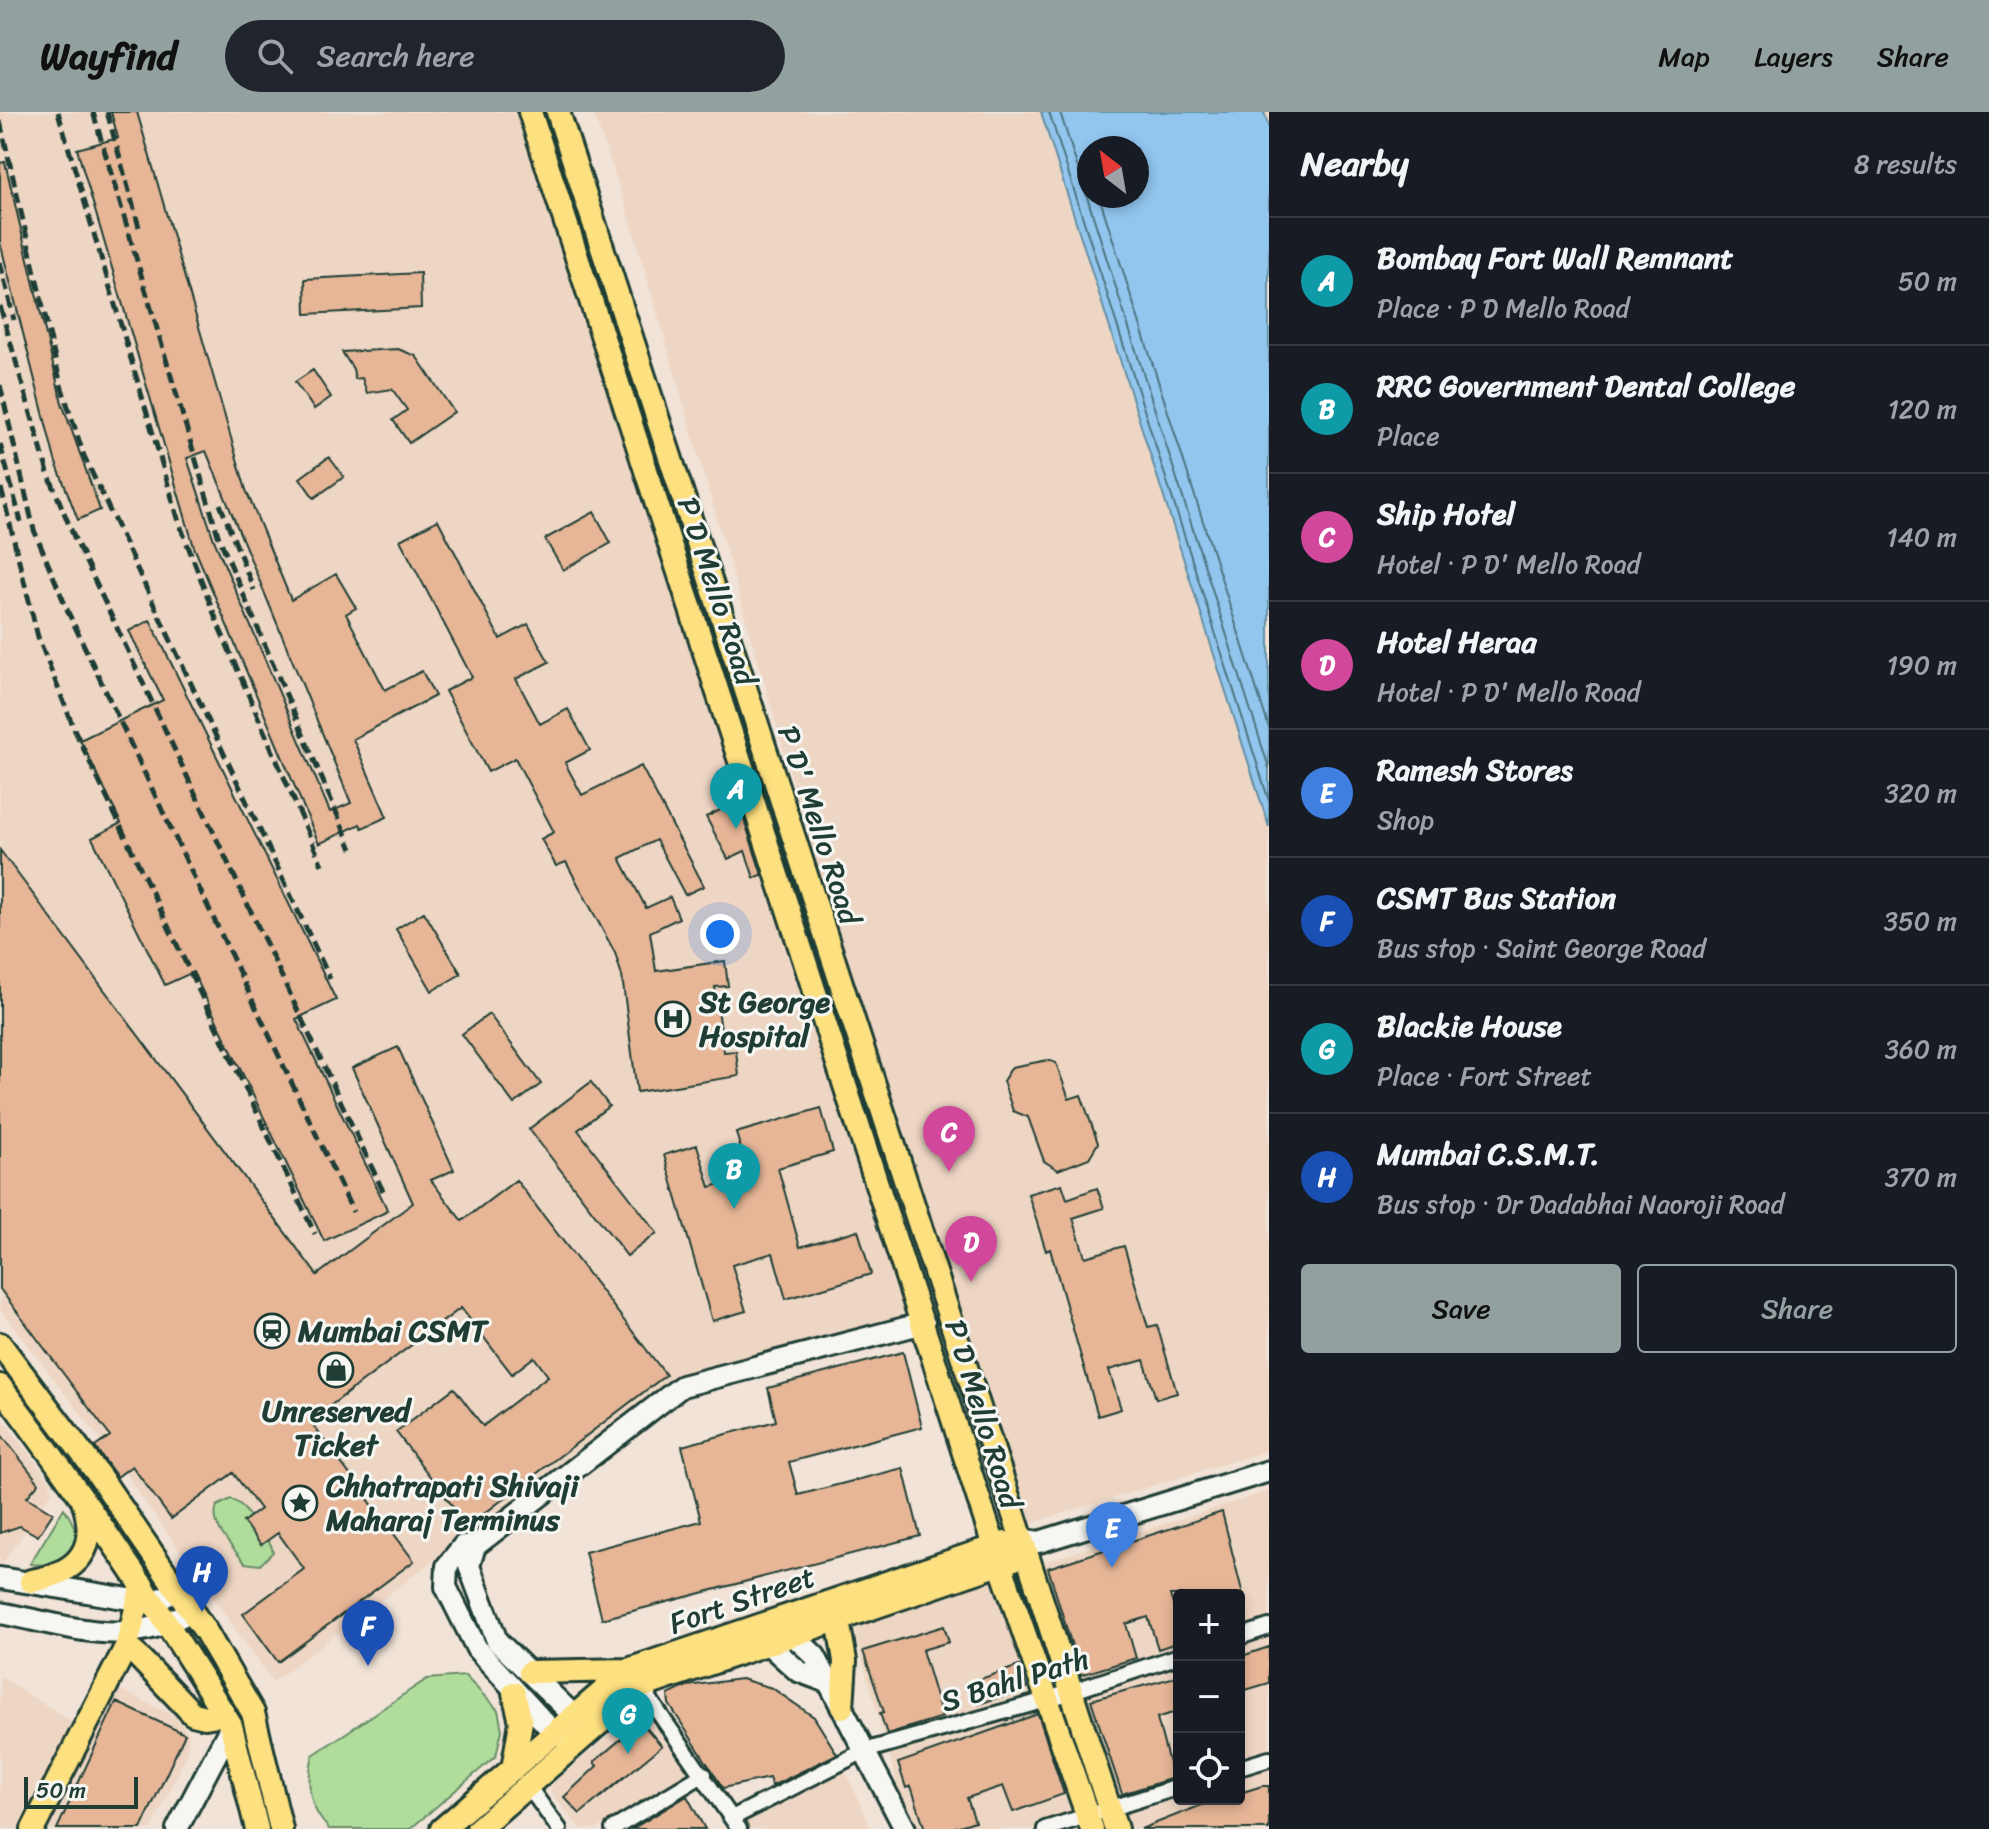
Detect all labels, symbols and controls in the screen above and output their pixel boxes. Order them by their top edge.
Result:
search box [225,20,785,92]
text: Wayfind [40,23,177,90]
text: Search here [317,29,475,83]
text: Map [1658,32,1710,81]
text: Layers [1754,32,1833,81]
text: Share [1877,32,1949,81]
icon: search [253,34,297,78]
text: Nearby [1301,134,1409,194]
north arrow [1077,136,1149,208]
text: 8 results [1854,141,1957,187]
text: Bombay Fort Wall Remnant [1377,231,1733,285]
text: A [1318,258,1336,304]
text: 50 m [1898,258,1957,304]
text: Place · P D Mello Road [1377,285,1630,331]
text: RRC Government Dental College [1377,359,1795,413]
text: B [1319,386,1335,432]
text: 120 m [1888,386,1957,432]
text: Place [1377,413,1440,459]
text: Ship Hotel [1377,487,1515,541]
street label: P D Mello Road [661,490,774,694]
text: C [1319,514,1335,560]
text: 140 m [1886,514,1957,560]
text: Hotel · P D' Mello Road [1377,541,1640,587]
text: Hotel Heraa [1377,615,1536,669]
text: D [1319,642,1335,688]
text: 190 m [1887,642,1957,688]
text: Hotel · P D' Mello Road [1377,669,1640,715]
street label: P D' Mello Road [761,718,877,934]
text: Ramesh Stores [1377,743,1573,797]
pin: A [710,763,762,829]
text: E [1320,770,1334,816]
text: 320 m [1885,770,1957,816]
text: Shop [1377,797,1434,843]
text: CSMT Bus Station [1377,871,1616,925]
text: F [1320,898,1334,944]
text: 350 m [1884,898,1957,944]
your location [700,914,740,954]
text: Bus stop · Saint George Road [1377,925,1706,971]
place label: St George Hospital [698,975,831,1063]
text: Blackie House [1377,999,1562,1053]
hospital icon: St George Hospital [654,1000,692,1038]
text: G [1319,1026,1335,1072]
text: 360 m [1885,1026,1957,1072]
text: Place · Fort Street [1377,1053,1592,1099]
pin: C [923,1106,975,1172]
text: Mumbai C.S.M.T. [1377,1127,1599,1181]
pin: B [708,1143,760,1209]
text: H [1318,1154,1336,1200]
text: 370 m [1885,1154,1957,1200]
text: Bus stop · Dr Dadabhai Naoroji Road [1377,1181,1784,1227]
pin: D [945,1216,997,1282]
button: Save [1301,1264,1621,1353]
button: Share [1637,1264,1957,1353]
place label: Mumbai CSMT [297,1304,490,1358]
station icon: Mumbai CSMT [253,1312,291,1350]
street label: P D Mello Road [929,1313,1038,1517]
shop icon: Unreserved Ticket [317,1351,355,1389]
place label: Unreserved Ticket [262,1384,412,1472]
place label: Chhatrapati Shivaji Maharaj Terminus [325,1459,580,1547]
place icon: Chhatrapati Shivaji Maharaj Terminus [281,1484,319,1522]
pin: E [1086,1502,1138,1568]
pin: H [176,1546,228,1612]
street label: Fort Street [661,1550,823,1650]
map controls [1173,1589,1245,1805]
button: + [1173,1589,1245,1661]
pin: F [342,1600,394,1666]
street label: S Bahl Path [934,1632,1096,1728]
button: − [1173,1661,1245,1733]
pin: G [602,1688,654,1754]
button: locate [1173,1733,1245,1805]
text: 50 m [36,1771,86,1810]
scale bar [24,1773,138,1809]

